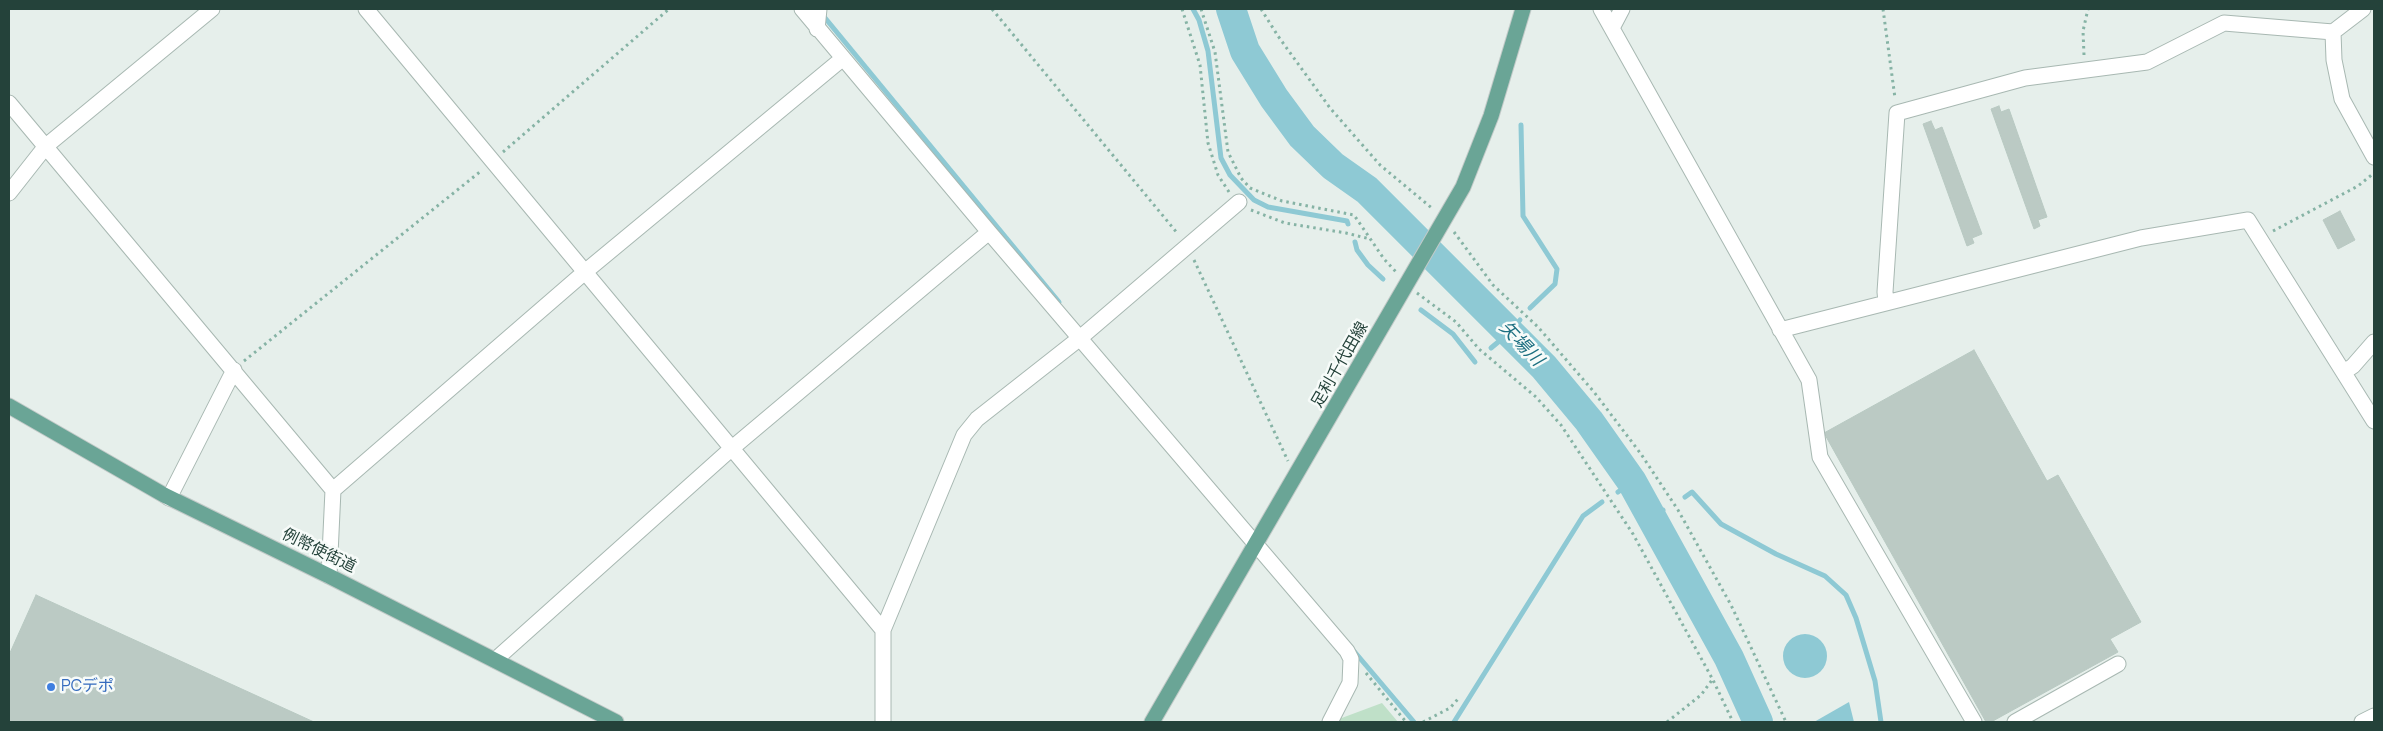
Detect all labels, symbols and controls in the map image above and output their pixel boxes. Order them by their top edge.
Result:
water label: 矢場川 [1494,317,1548,371]
street label: 足利千代田線 [1308,319,1372,411]
street label: 例幣使街道 [279,525,359,577]
place label: PCデポ [61,677,114,697]
marker: PCデポ [45,681,57,693]

